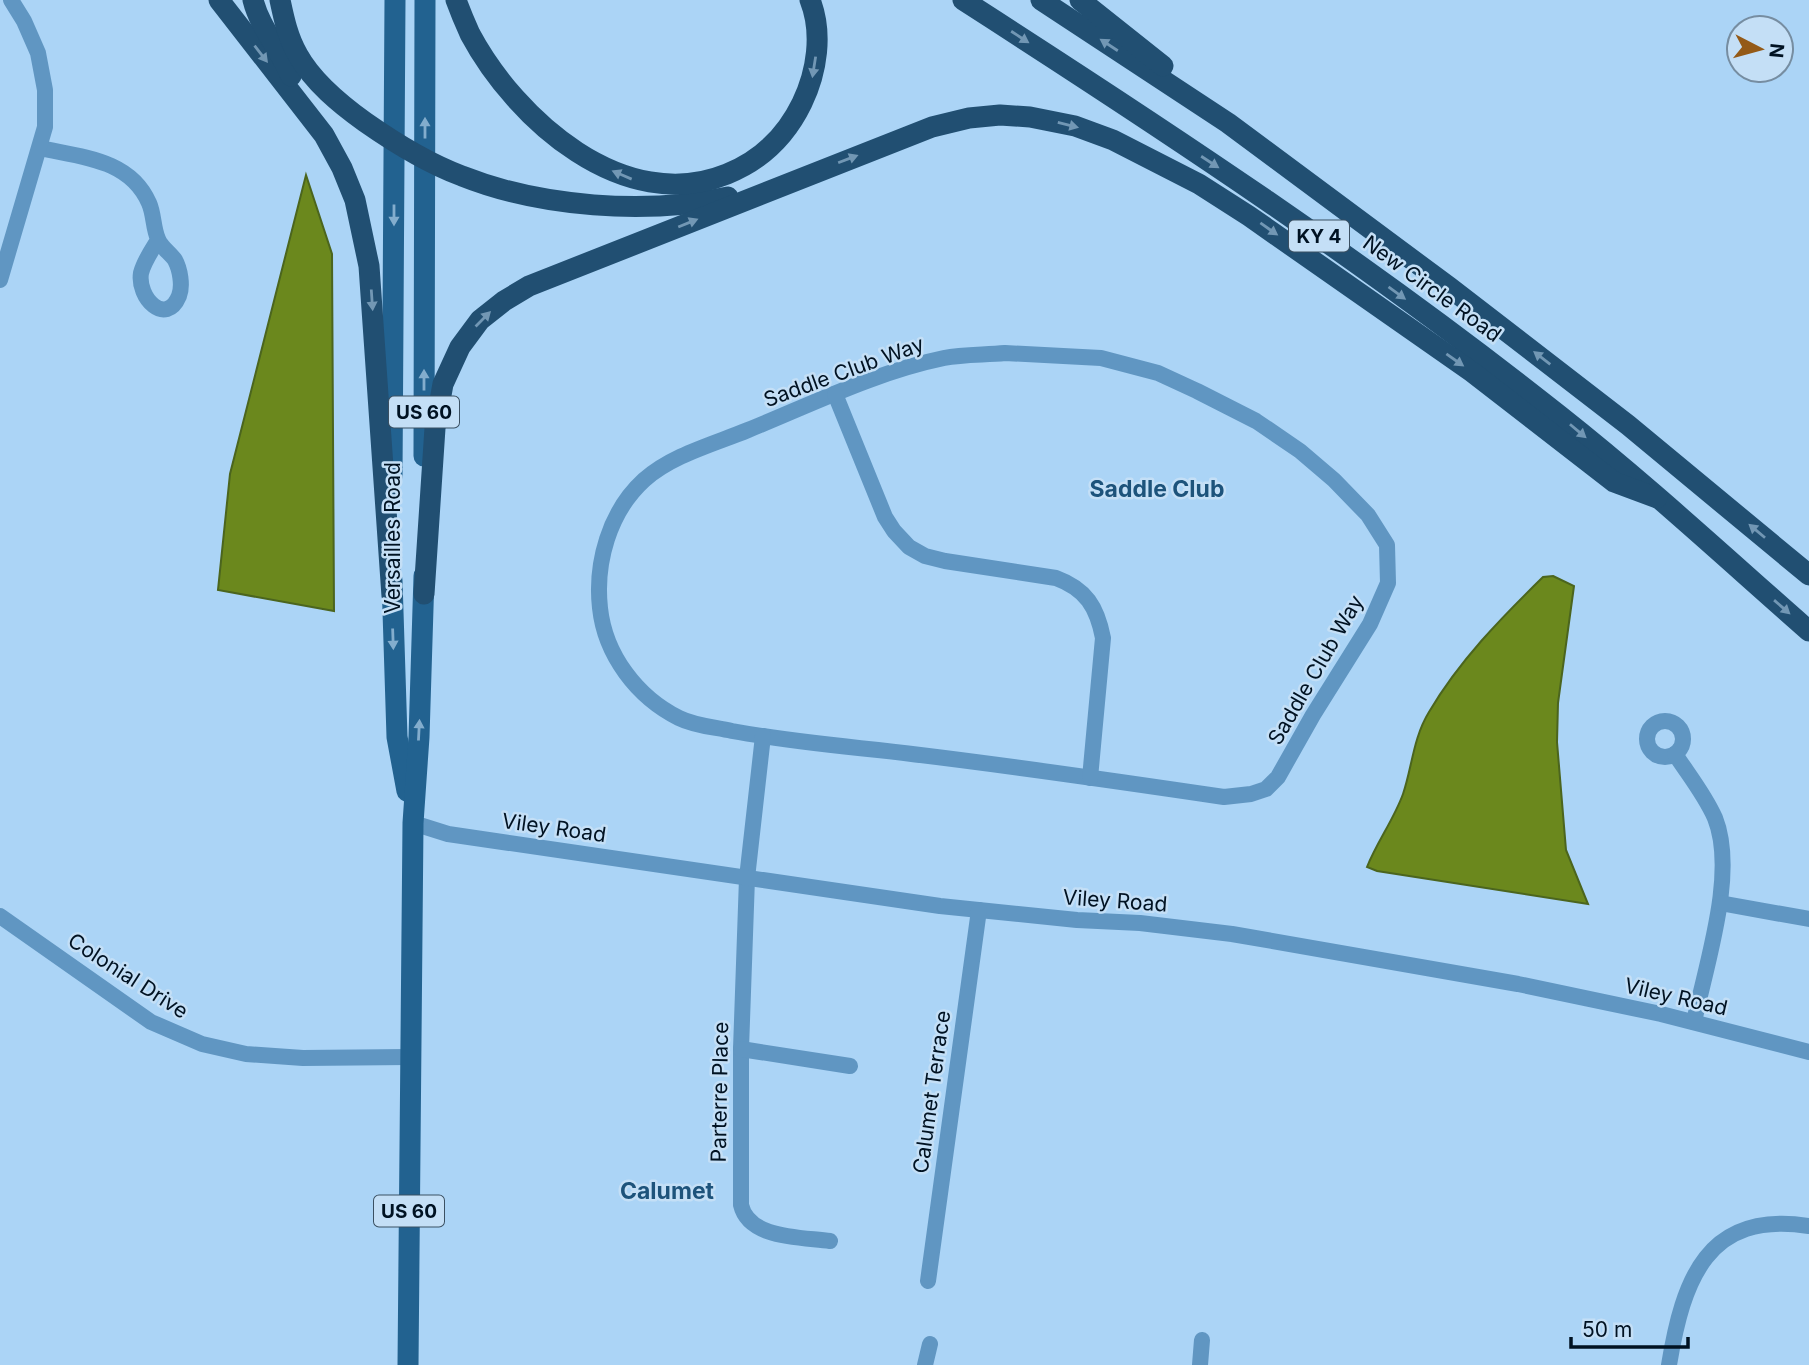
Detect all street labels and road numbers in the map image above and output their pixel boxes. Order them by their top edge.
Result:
road number: KY 4 [1289,220,1349,252]
street label: New Circle Road [1358,230,1506,347]
street label: Saddle Club Way [760,331,928,412]
road number: US 60 [389,396,459,428]
street label: Versailles Road [380,462,405,614]
street label: Saddle Club Way [1263,590,1369,749]
street label: Viley Road [500,808,608,847]
street label: Viley Road [1062,884,1168,917]
street label: Colonial Drive [64,928,193,1024]
street label: Viley Road [1622,973,1730,1020]
street label: Calumet Terrace [908,1009,955,1175]
street label: Parterre Place [706,1021,733,1163]
road number: US 60 [374,1196,444,1226]

